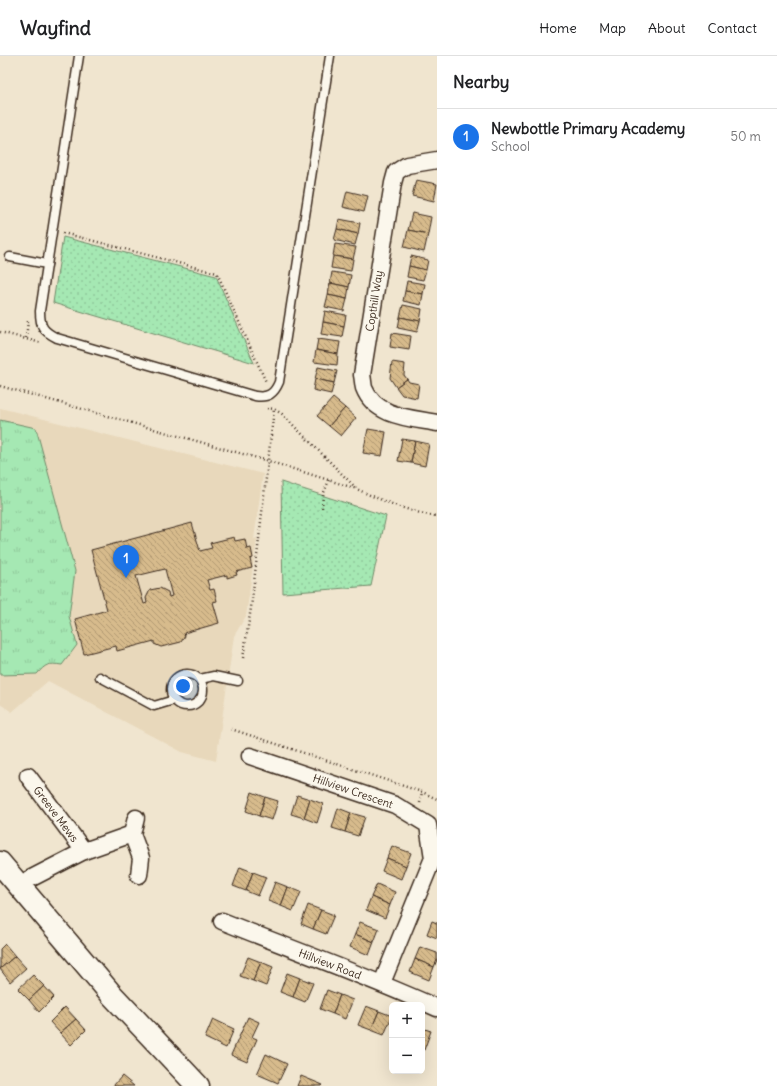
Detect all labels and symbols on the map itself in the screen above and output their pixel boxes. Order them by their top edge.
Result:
street label: Copthill Way [362,269,386,333]
pin: 1 [113,545,139,578]
your location [173,676,193,696]
street label: Hillview Crescent [311,771,395,811]
street label: Greeve Mews [30,783,82,845]
street label: Hillview Road [297,946,364,983]

